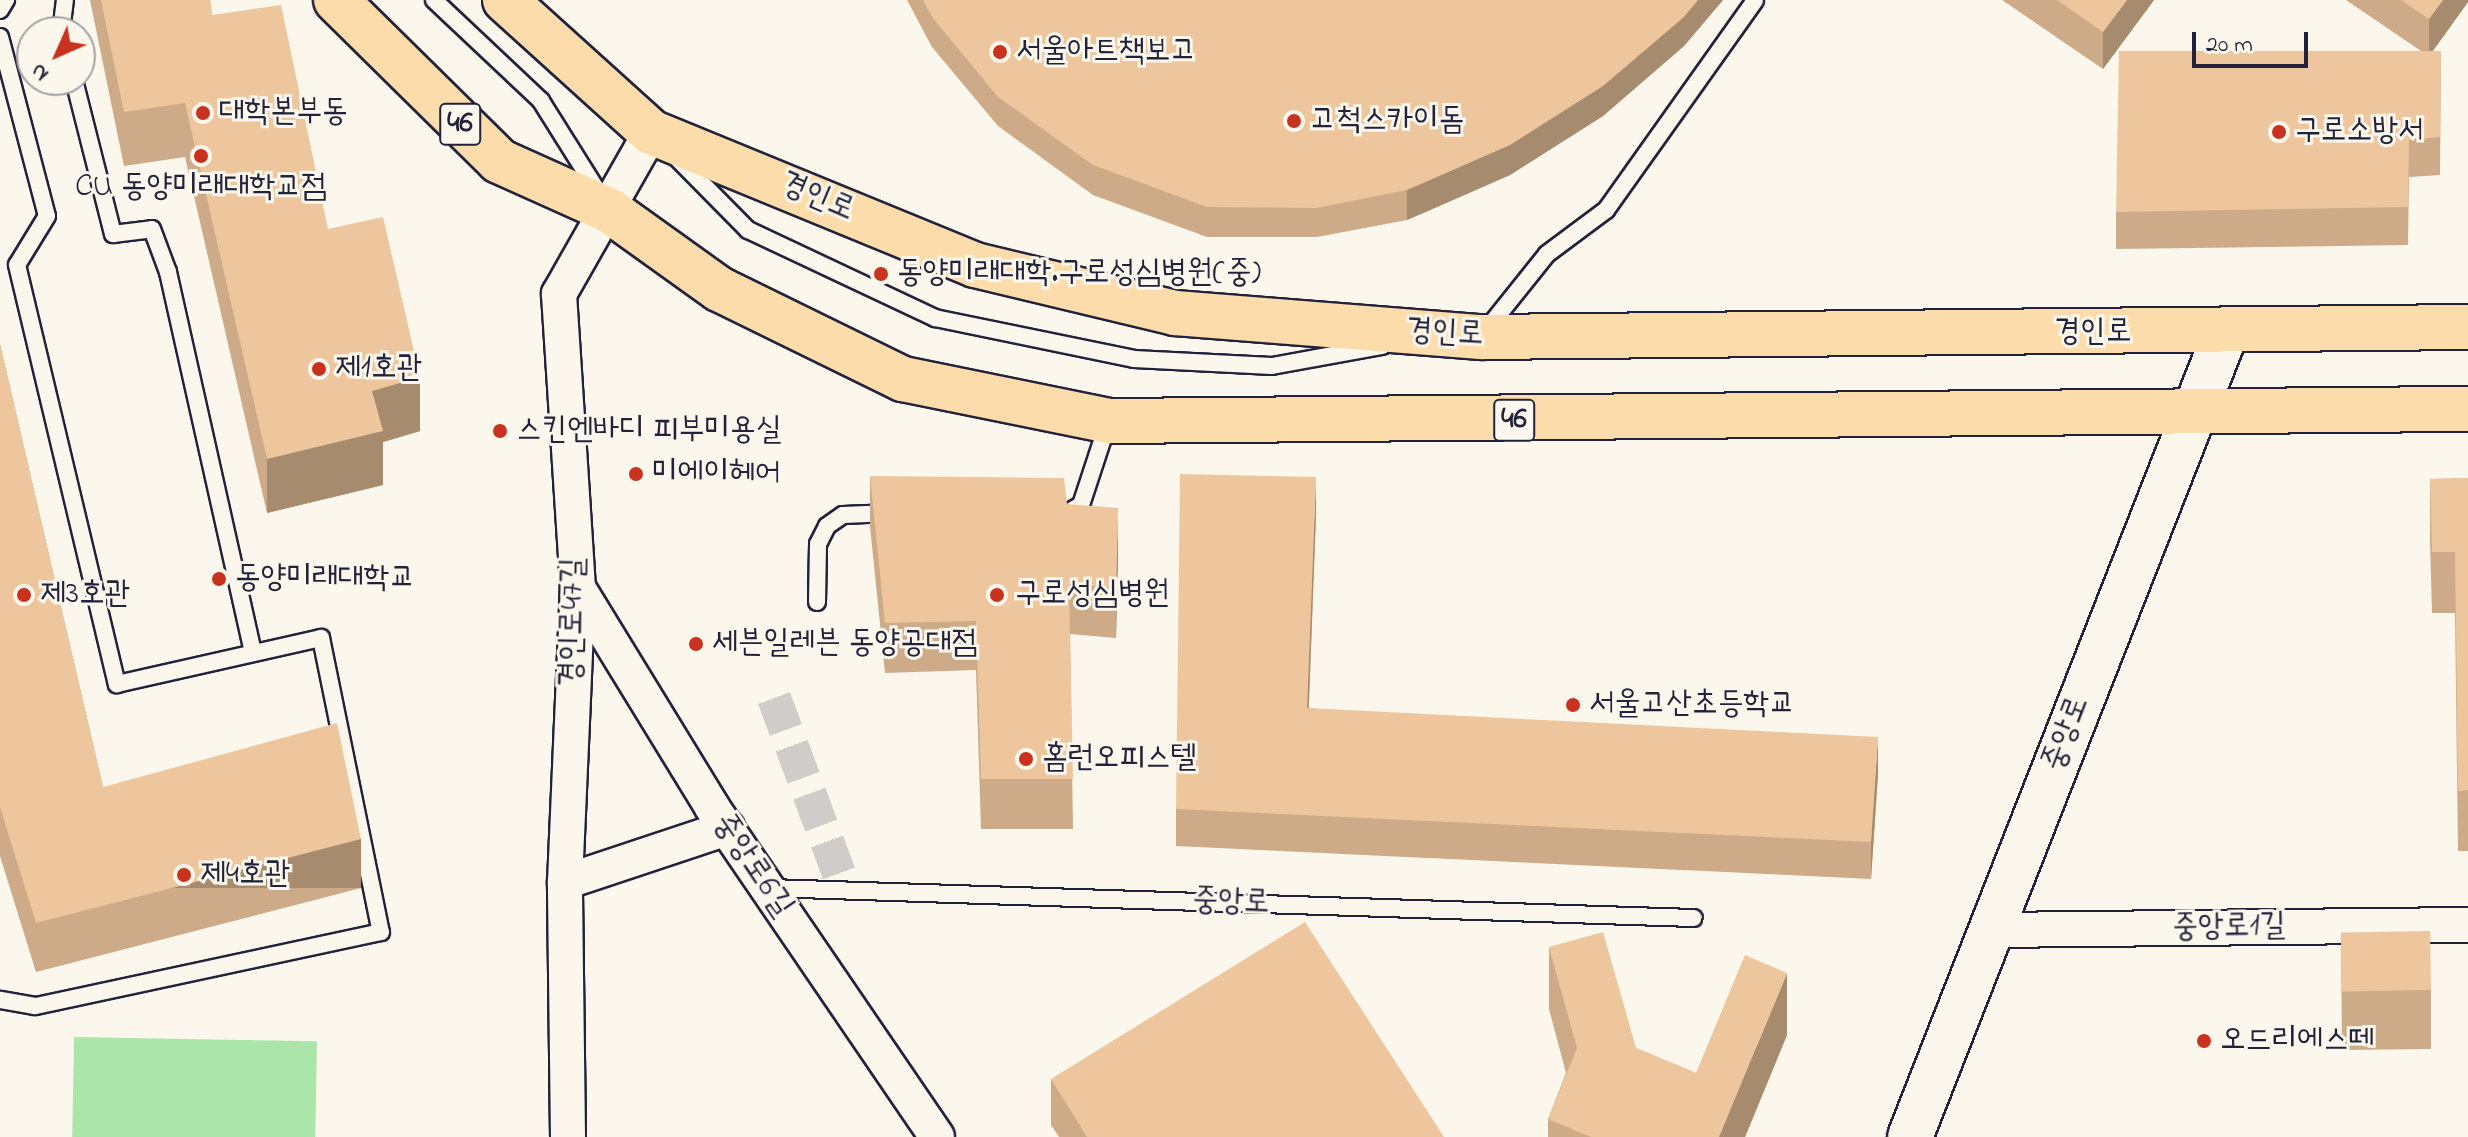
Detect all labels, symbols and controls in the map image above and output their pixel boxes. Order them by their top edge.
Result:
north arrow [16,16,96,96]
scale bar [2196,16,2312,66]
text: 20 m [2206,28,2253,63]
place label: 서울아트책보고 [1016,33,1196,71]
marker: 서울아트책보고 [991,43,1009,61]
text: N [24,55,57,88]
place label: 대학본부동 [219,94,348,132]
road number: 46 [438,98,482,150]
place label: 고척스카이돔 [1310,102,1464,140]
marker: 대학본부동 [194,104,212,122]
marker: 고척스카이돔 [1285,112,1303,130]
place label: 구로소방서 [2295,113,2424,151]
marker: 구로소방서 [2270,123,2288,141]
marker: CU 동양미래대학교점 [192,147,210,165]
street label: 경인로 [774,165,860,231]
place label: CU 동양미래대학교점 [75,169,327,207]
place label: 동양미래대학.구로성심병원(중) [897,255,1261,293]
marker: 동양미래대학.구로성심병원(중) [872,265,890,283]
street label: 경인로 [1405,313,1485,355]
street label: 경인로 [2054,314,2132,352]
place label: 제1호관 [335,350,422,388]
marker: 제1호관 [310,360,328,378]
road number: 46 [1492,394,1536,446]
place label: 스킨엔바디 피부미용실 [516,412,782,450]
marker: 스킨엔바디 피부미용실 [491,422,509,440]
place label: 미에이헤어 [652,455,781,493]
marker: 미에이헤어 [627,465,645,483]
street label: 경인로47길 [554,557,594,687]
place label: 동양미래대학교 [235,560,415,598]
marker: 동양미래대학교 [210,570,228,588]
place label: 제3호관 [40,576,130,614]
place label: 구로성심병원 [1015,576,1170,614]
marker: 구로성심병원 [986,584,1008,606]
marker: 제3호관 [15,586,33,604]
place label: 세븐일레븐 동양공대점 [712,625,978,663]
marker: 세븐일레븐 동양공대점 [687,635,705,653]
place label: 서울고산초등학교 [1589,686,1795,724]
street label: 중앙로 [2035,691,2099,777]
marker: 서울고산초등학교 [1564,696,1582,714]
place label: 홈런오피스텔 [1042,740,1196,778]
marker: 홈런오피스텔 [1017,750,1035,768]
street label: 중앙로6길 [703,807,801,925]
place label: 제4호관 [200,856,290,894]
marker: 제4호관 [175,866,193,884]
street label: 중앙로 [1192,882,1270,924]
street label: 중앙로1길 [2172,908,2286,948]
place label: 오드리에스떼 [2220,1022,2374,1060]
marker: 오드리에스떼 [2195,1032,2213,1050]

